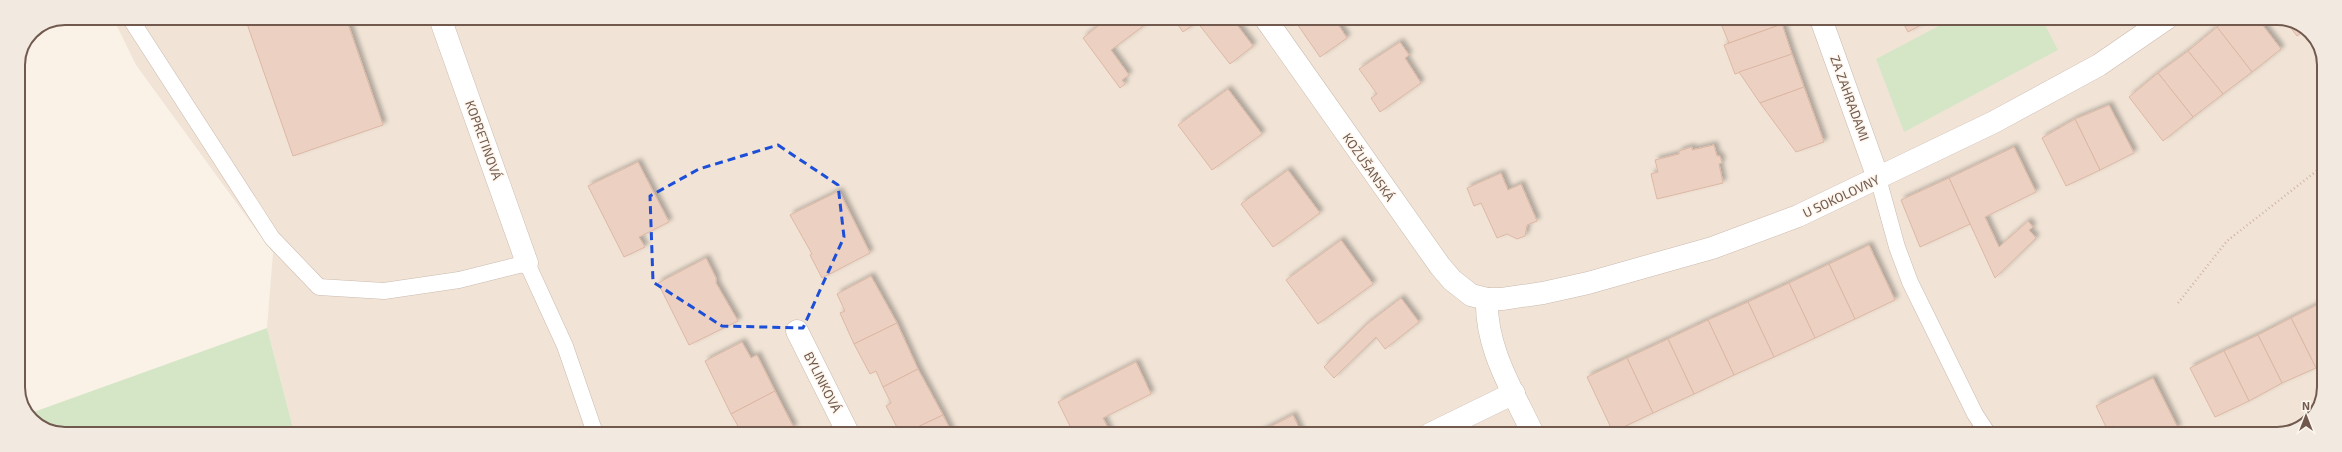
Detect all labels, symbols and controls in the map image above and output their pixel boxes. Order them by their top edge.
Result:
street label: ZA ZAHRADAMI [1827,53,1873,143]
street label: KOPRETINOVÁ [462,98,507,182]
street label: KOŽUŠANSKÁ [1340,129,1399,204]
street label: U SOKOLOVNY [1800,171,1883,221]
street label: BYLINKOVÁ [801,348,846,415]
north arrow [2286,396,2326,436]
text: N [2302,399,2310,412]

